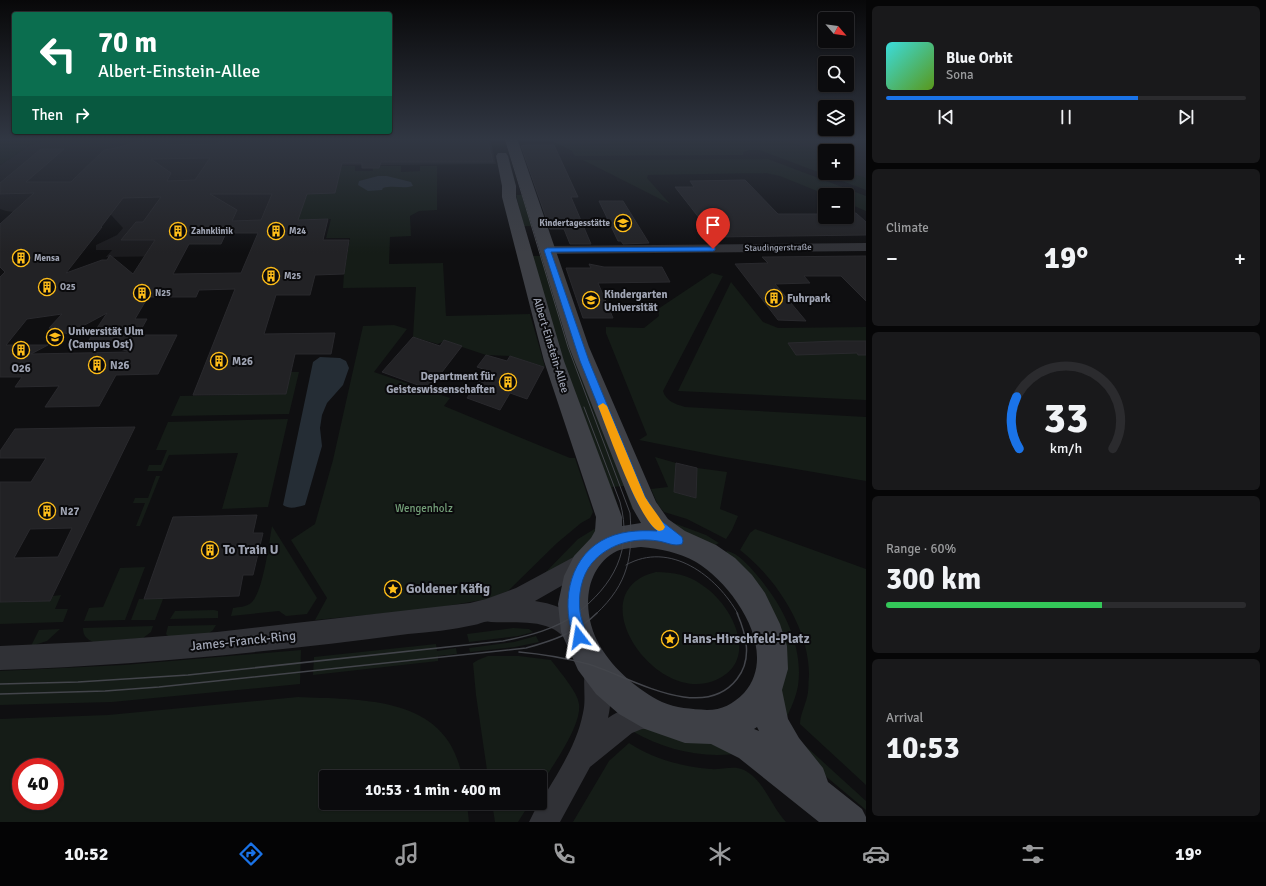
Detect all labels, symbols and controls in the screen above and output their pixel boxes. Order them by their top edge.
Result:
north arrow [818,12,854,48]
map controls [818,12,854,224]
text: 70 m [98,26,157,60]
icon: left [32,28,84,80]
text: Blue Orbit [946,49,1013,67]
button: search [818,56,854,92]
text: Albert-Einstein-Allee [98,60,260,82]
text: Sona [946,67,974,83]
button: layers [818,100,854,136]
icon: right [71,104,93,126]
text: Then [32,106,63,124]
icon: previous [935,106,957,128]
icon: pause [1055,106,1077,128]
icon: next [1175,106,1197,128]
button: + [818,144,854,180]
button: − [818,188,854,224]
pin [696,208,730,249]
school or university icon: Kindertagesstätte [613,213,633,233]
icon: arrive [702,214,724,236]
place label: Kindertagesstätte [539,218,611,229]
text: Climate [886,220,929,236]
building icon: Zahnklinik [168,221,188,241]
building icon: M24 [266,221,286,241]
place label: Zahnklinik [191,226,233,237]
place label: M24 [289,226,306,237]
text: 19° [1044,240,1088,277]
street label: Staudingerstraße [744,242,812,254]
text: − [886,245,898,272]
text: + [1234,245,1246,272]
building icon: Mensa [11,248,31,268]
place label: Mensa [34,253,60,264]
building icon: M25 [261,266,281,286]
place label: M25 [284,271,301,282]
building icon: O25 [37,277,57,297]
place label: O25 [60,282,76,293]
building icon: N25 [132,283,152,303]
place label: N25 [155,288,171,299]
place label: Kindergarten Universität [604,288,668,314]
building icon: Fuhrpark [764,288,784,308]
school or university icon: Kindergarten Universität [581,290,601,310]
place label: Fuhrpark [787,292,831,305]
street label: Albert-Einstein-Allee [530,296,572,394]
place label: Universität Ulm (Campus Ost) [68,325,144,351]
school or university icon: Universität Ulm (Campus Ost) [45,327,65,347]
building icon: O26 [11,340,31,360]
building icon: M26 [209,351,229,371]
building icon: N26 [87,355,107,375]
place label: M26 [232,355,253,368]
place label: N26 [110,359,130,372]
place label: O26 [11,362,31,375]
place label: Department für Geisteswissenschaften [386,370,496,396]
building icon: Department für Geisteswissenschaften [498,372,518,392]
text: 33 [1044,393,1088,444]
text: km/h [1050,440,1082,457]
building icon: N27 [37,501,57,521]
park label: Wengenholz [395,502,453,515]
place label: N27 [60,505,80,518]
building icon: To Train U [200,540,220,560]
text: Range · 60% [886,541,956,557]
place label: To Train U [223,542,279,558]
text: 300 km [886,561,981,598]
place icon: Goldener Käfig [383,579,403,599]
place label: Goldener Käfig [406,581,490,597]
position arrow [558,616,600,658]
street label: James-Franck-Ring [189,627,297,655]
place icon: Hans-Hirschfeld-Platz [660,629,680,649]
place label: Hans-Hirschfeld-Platz [683,631,810,647]
text: Arrival [886,710,923,726]
text: 10:53 [886,730,960,767]
speed limit sign: 40 [12,758,64,810]
text: 10:53 · 1 min · 400 m [365,781,501,799]
icon: directions [237,840,265,868]
icon: music [393,840,421,868]
icon: phone [550,840,578,868]
icon: climate [706,840,734,868]
icon: car [862,840,890,868]
icon: filters [1019,840,1047,868]
text: 10:52 [64,843,108,865]
text: 19° [1175,843,1202,865]

